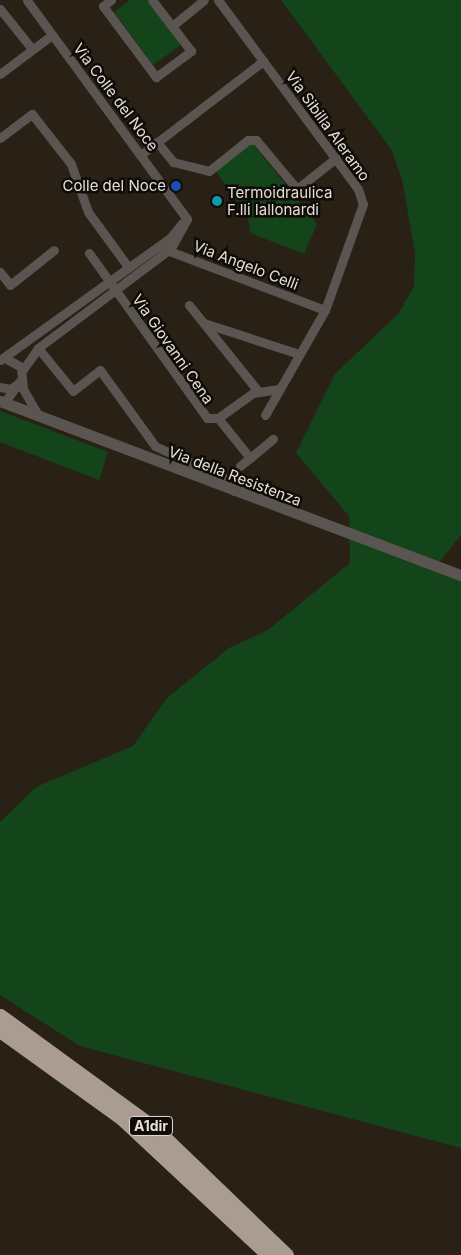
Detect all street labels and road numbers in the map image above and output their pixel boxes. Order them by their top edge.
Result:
street label: Via Colle del Noce [70,40,162,154]
street label: Via Sibilla Aleramo [282,68,374,184]
street label: Via Angelo Celli [191,237,301,293]
street label: Via Giovanni Cena [128,291,218,407]
street label: Via della Resistenza [166,442,304,510]
road number: A1dir [128,1114,174,1138]

